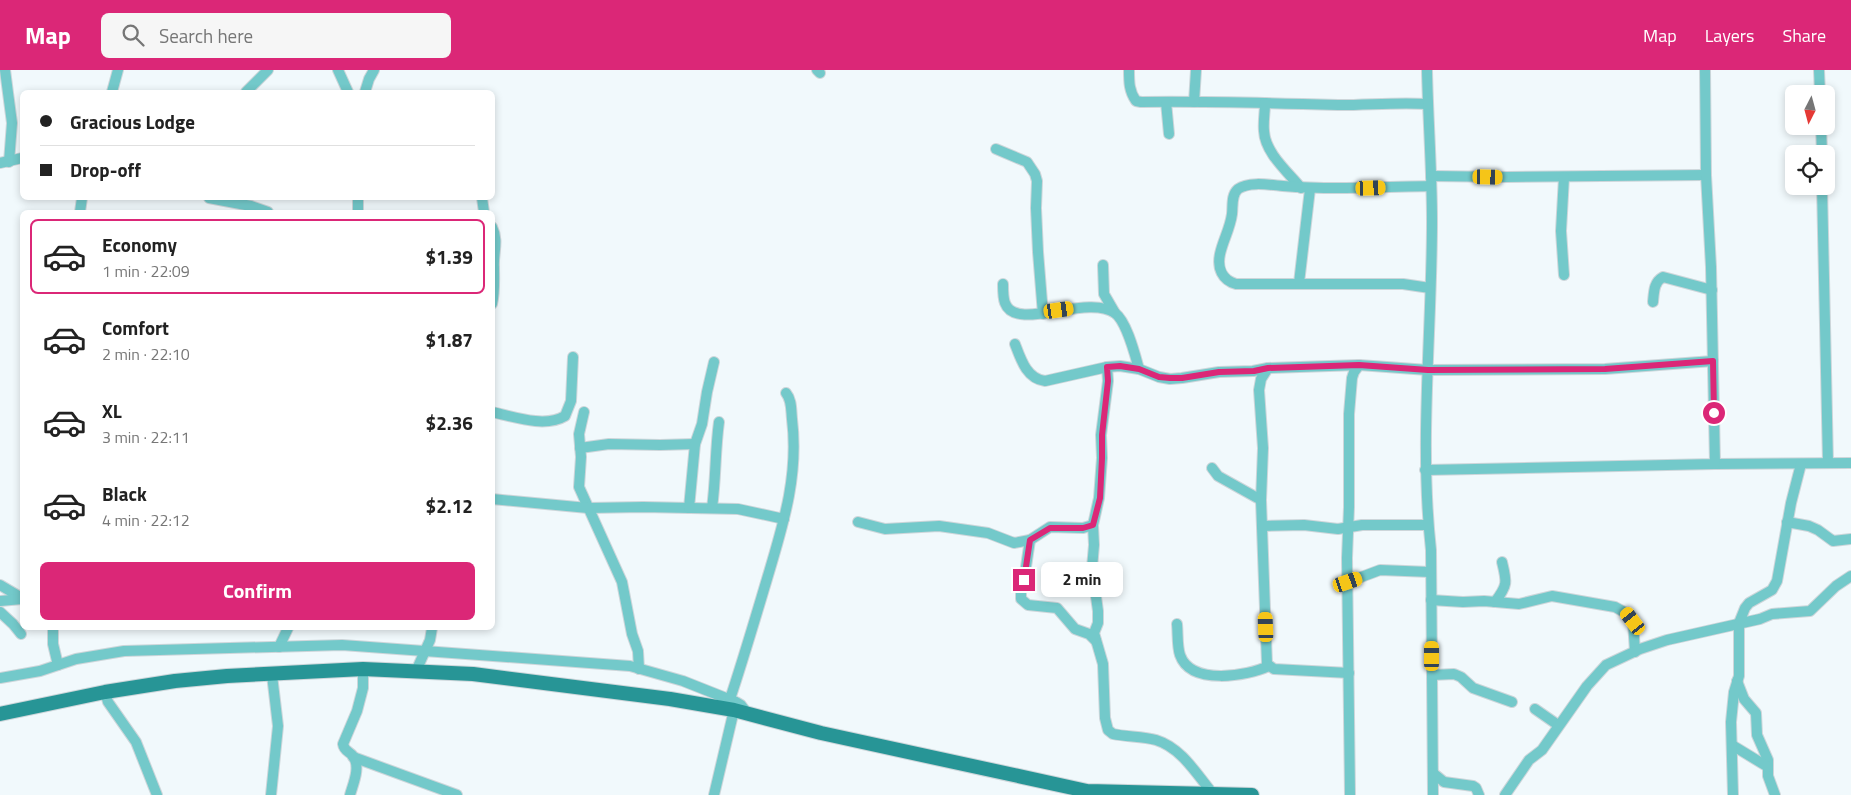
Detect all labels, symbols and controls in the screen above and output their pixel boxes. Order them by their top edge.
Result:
search box [101,13,451,58]
text: Map [25,17,71,53]
icon: search [119,21,147,49]
text: Search here [159,21,253,50]
text: Map [1643,22,1677,49]
text: Layers [1705,22,1754,49]
text: Share [1782,22,1826,49]
north arrow [1785,85,1835,135]
map controls [1785,85,1835,195]
text: Gracious Lodge [70,107,195,136]
button: locate [1785,145,1835,195]
text: Drop-off [70,155,141,184]
car [1472,169,1503,185]
car [1355,180,1386,196]
text: Economy [102,230,177,259]
icon: car [42,234,87,279]
text: $1.39 [426,242,473,271]
text: 1 min · 22:09 [102,259,190,283]
car [1043,300,1074,320]
text: Comfort [102,313,169,342]
icon: car [42,317,87,362]
text: $1.87 [426,325,473,354]
text: 2 min · 22:10 [102,342,190,366]
text: XL [102,396,122,425]
icon: car [42,400,87,445]
route start [1703,402,1725,424]
text: $2.36 [426,408,473,437]
text: 3 min · 22:11 [102,425,190,449]
text: Black [102,479,147,508]
icon: car [42,483,87,528]
text: $2.12 [426,491,473,520]
text: 4 min · 22:12 [102,508,190,532]
button: Confirm [40,562,475,620]
callout: 2 min [1042,562,1124,598]
text: 2 min [1063,567,1101,591]
route end [1013,569,1035,591]
car [1331,570,1364,594]
car [1617,605,1648,637]
car [1257,612,1274,642]
car [1424,641,1439,671]

